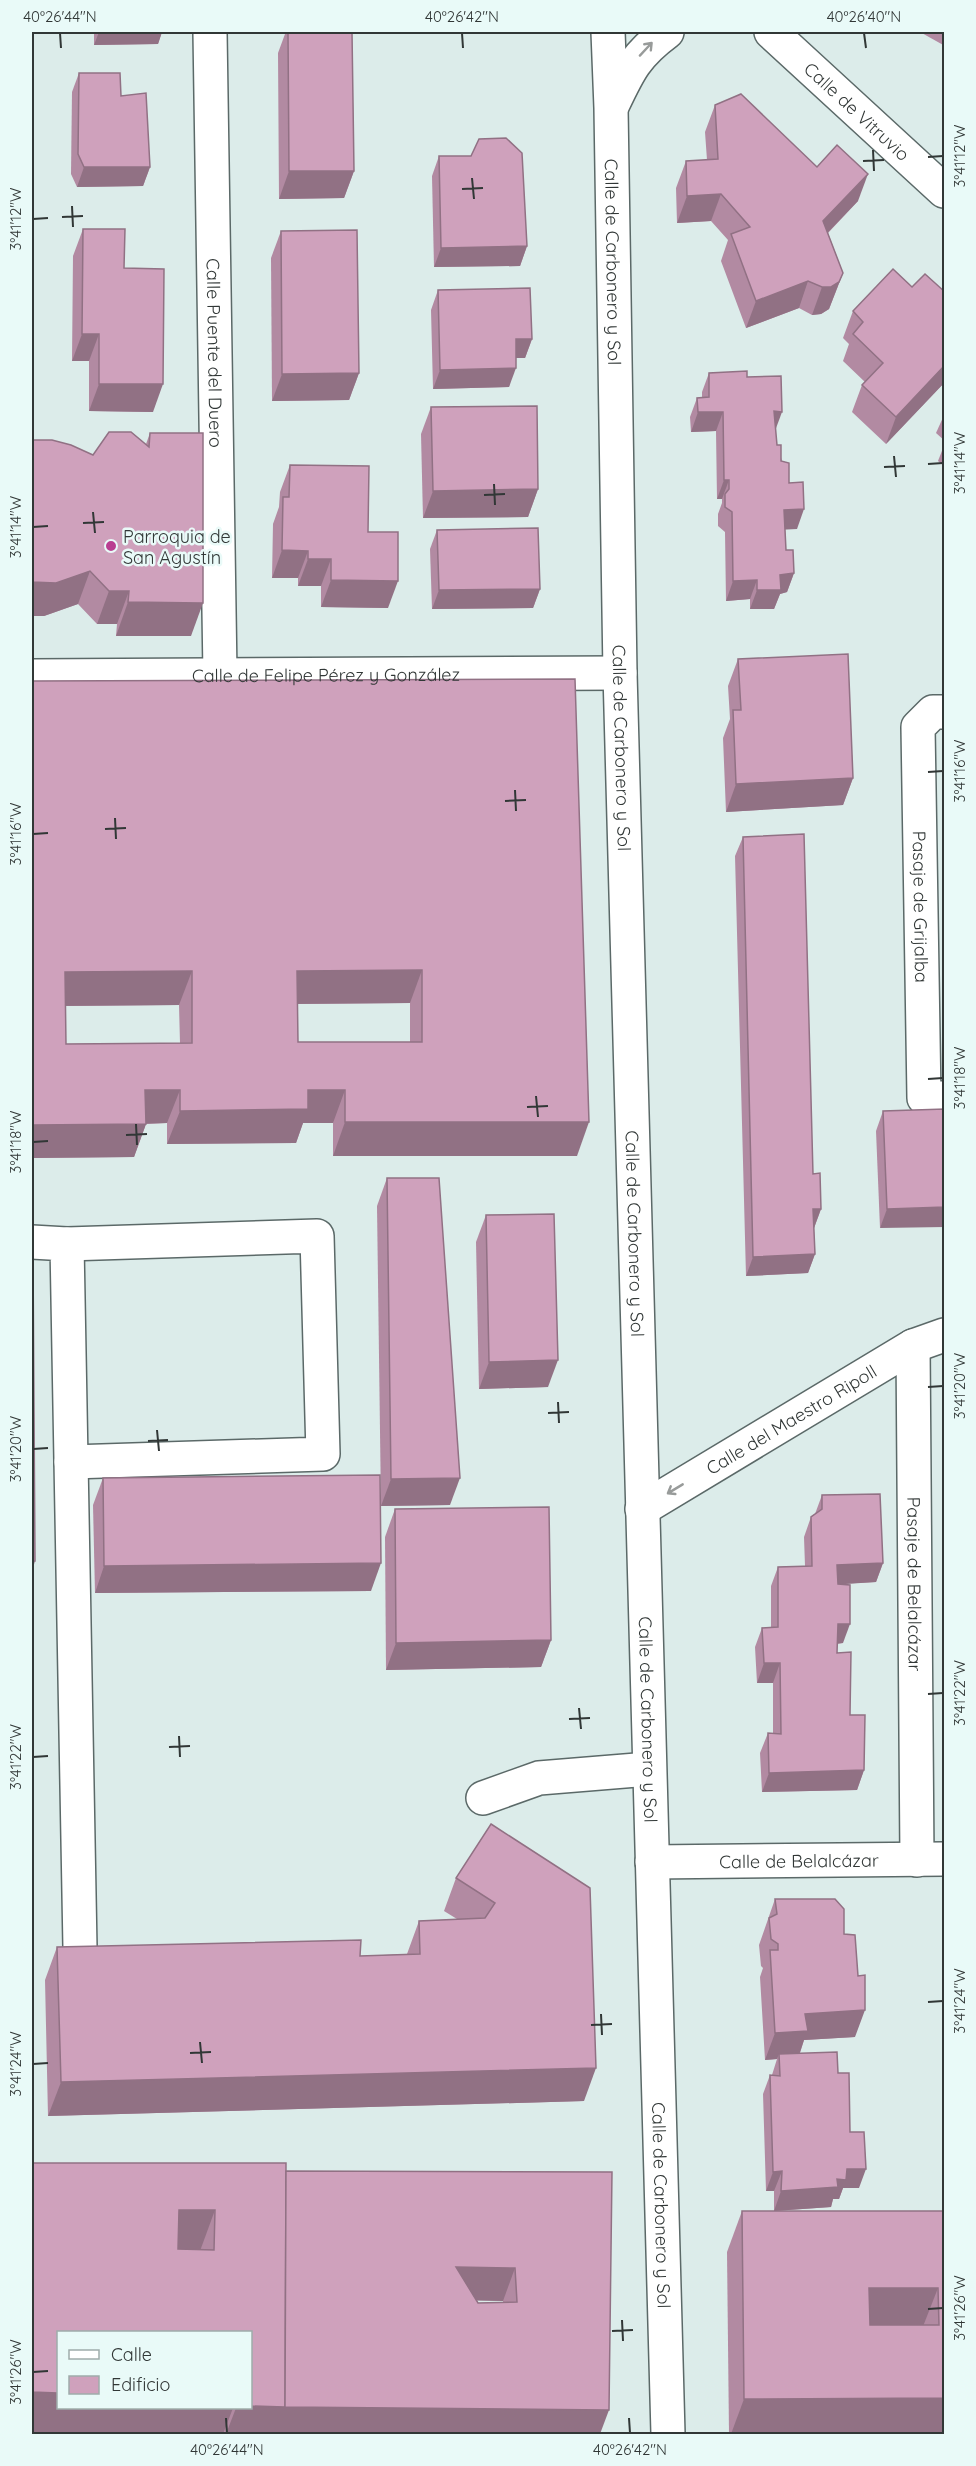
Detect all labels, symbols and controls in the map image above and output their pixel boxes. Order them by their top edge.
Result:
text: 40°26'44"N [23,7,97,26]
text: 40°26'42"N [425,7,499,26]
text: 40°26'40"N [827,7,901,26]
one-way arrow [639,42,653,57]
street label: Calle de Vitruvio [800,57,915,165]
text: 3°41'12"W [950,124,969,188]
street label: Calle de Carbonero y Sol [600,158,627,365]
text: 3°41'12"W [6,187,25,251]
street label: Calle Puente del Duero [202,258,228,448]
text: 3°41'14"W [950,431,969,494]
text: 3°41'14"W [6,495,25,558]
place label: Parroquia de San Agustín [123,525,231,569]
marker: Parroquia de San Agustín [104,539,118,553]
street label: Calle de Carbonero y Sol [608,644,636,851]
street label: Calle de Felipe Pérez y González [192,662,460,687]
text: 3°41'16"W [950,739,969,802]
text: 3°41'16"W [6,802,25,865]
street label: Pasaje de Grijalba [908,831,934,983]
text: 3°41'18"W [950,1046,969,1109]
text: 3°41'18"W [6,1110,25,1173]
street label: Calle de Carbonero y Sol [621,1130,650,1337]
text: 3°41'20"W [950,1352,969,1419]
street label: Calle del Maestro Ripoll [702,1359,881,1479]
text: 3°41'20"W [6,1415,25,1482]
one-way arrow [667,1483,684,1495]
street label: Pasaje de Belalcázar [903,1497,927,1671]
street label: Calle de Carbonero y Sol [634,1616,663,1823]
text: 3°41'22"W [950,1660,969,1726]
text: 3°41'22"W [6,1724,25,1790]
street label: Calle de Belalcázar [719,1848,879,1873]
text: 3°41'24"W [950,1968,969,2034]
text: 3°41'24"W [6,2031,25,2097]
street label: Calle de Carbonero y Sol [647,2102,676,2309]
text: 3°41'26"W [950,2275,969,2341]
legend [57,2331,252,2409]
text: 3°41'26"W [6,2339,25,2405]
text: Calle [111,2343,152,2366]
text: Edificio [111,2373,170,2396]
text: 40°26'44"N [190,2440,264,2459]
text: 40°26'42"N [593,2440,667,2459]

